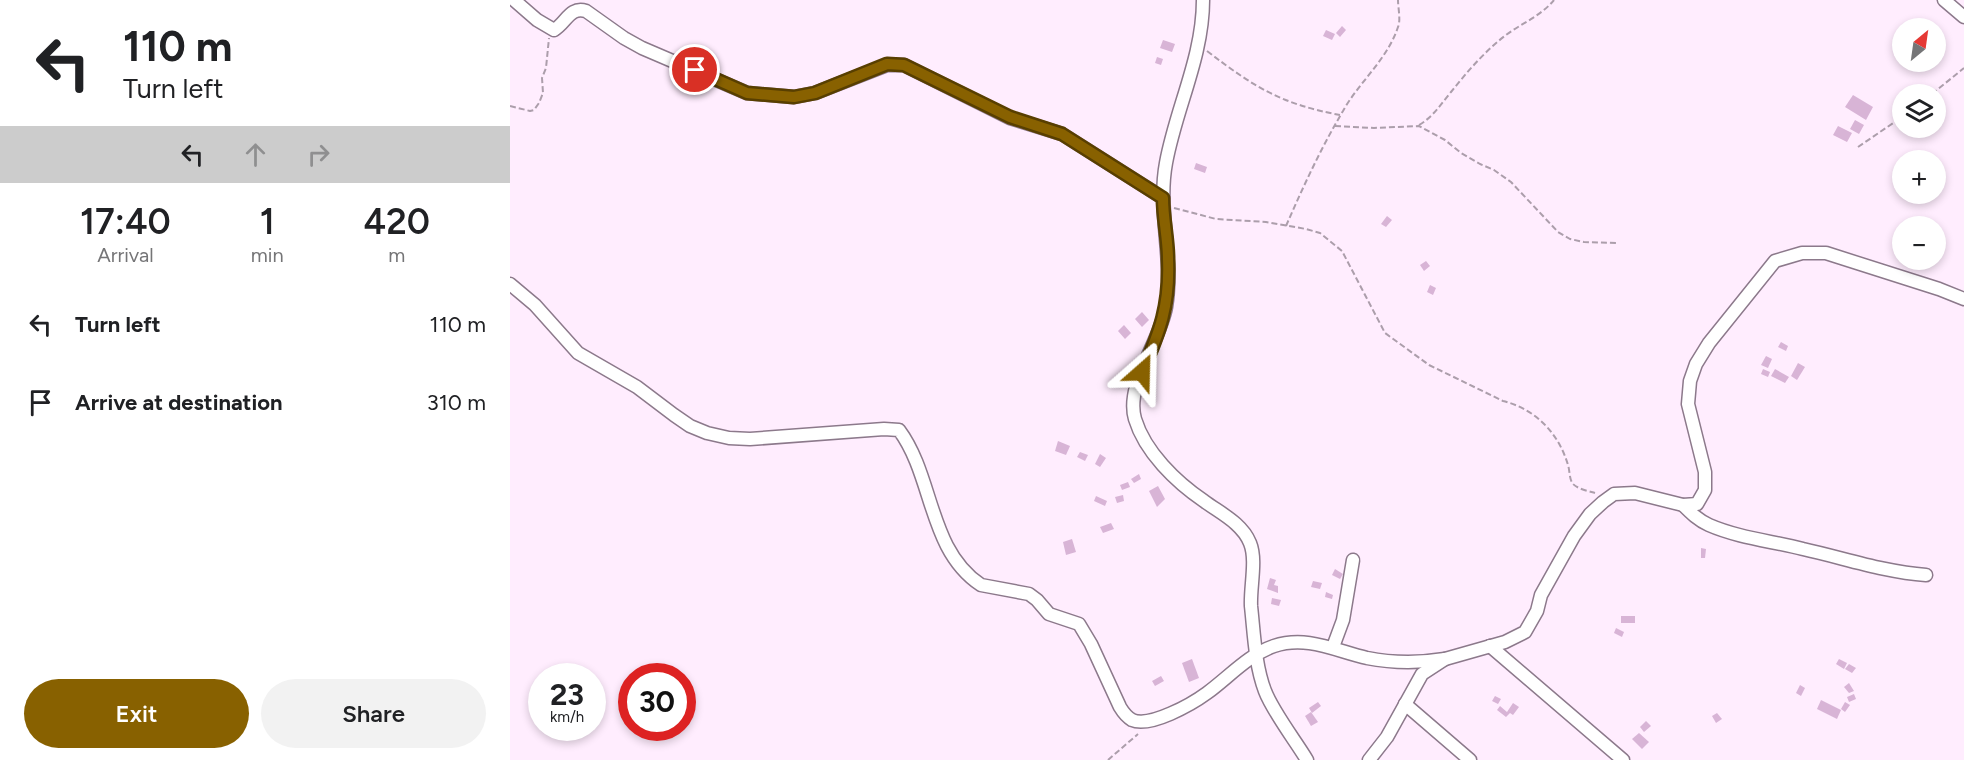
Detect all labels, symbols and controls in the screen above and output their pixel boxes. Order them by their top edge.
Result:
north arrow [1892,18,1946,72]
map controls [1892,18,1946,270]
text: 110 m [123,21,232,72]
icon: left [24,24,102,102]
pin [669,44,720,95]
icon: arrive [678,53,711,86]
text: Turn left [123,72,223,105]
button: layers [1892,84,1946,138]
icon: left [176,138,209,171]
icon: ahead [239,138,272,171]
icon: right [302,138,335,171]
button: + [1892,150,1946,204]
text: 17:40 [80,200,171,243]
text: 1 [260,200,275,243]
text: 420 [364,200,430,243]
button: − [1892,216,1946,270]
text: Arrival [97,243,154,267]
text: min [251,243,284,267]
text: m [388,243,405,267]
icon: left [24,308,57,341]
text: Turn left [75,311,161,338]
text: 110 m [430,311,486,338]
position arrow [1110,340,1174,404]
icon: arrive [24,386,57,419]
text: Arrive at destination [75,389,283,416]
text: 310 m [427,389,486,416]
speed limit sign: 30 [618,663,696,741]
text: 23 [550,676,584,713]
button: Exit [24,679,249,748]
button: Share [261,679,486,748]
text: km/h [550,708,584,726]

